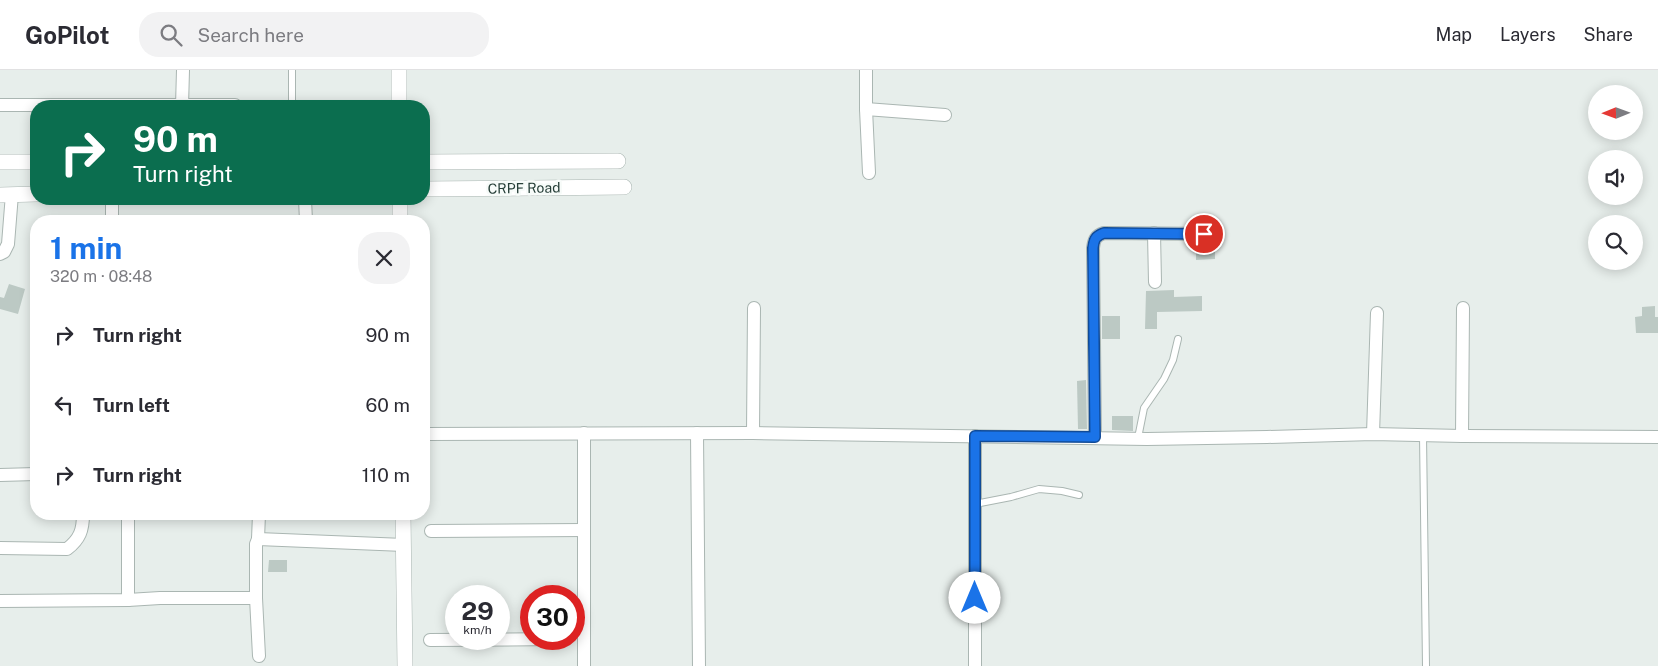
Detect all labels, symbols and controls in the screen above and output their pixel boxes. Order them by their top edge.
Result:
search box [139,12,489,57]
text: GoPilot [25,21,109,49]
icon: search [157,21,185,49]
text: Search here [197,24,304,46]
text: Map [1436,24,1472,45]
text: Layers [1500,24,1556,45]
text: Share [1584,24,1633,45]
north arrow [1588,85,1642,140]
map controls [1588,85,1643,270]
text: 90 m [133,119,218,160]
icon: right [50,120,115,185]
button: sound [1588,150,1643,205]
text: Turn right [133,161,233,187]
street label: CRPF Road [487,179,561,197]
pin [1183,213,1225,255]
button: search [1588,215,1643,270]
icon: arrive [1190,220,1218,248]
text: 1 min [50,230,122,266]
button: close [358,232,410,284]
text: 320 m · 08:48 [50,267,152,286]
icon: right [50,321,78,349]
text: Turn right [93,324,182,346]
text: 90 m [366,324,410,346]
icon: left [50,391,78,419]
text: Turn left [93,394,170,416]
text: 60 m [366,394,410,416]
icon: right [50,461,78,489]
text: Turn right [93,464,182,486]
text: 110 m [362,464,410,486]
position arrow [948,571,1000,623]
speed limit sign: 30 [520,585,585,650]
text: 29 [461,596,494,626]
text: km/h [463,623,492,637]

